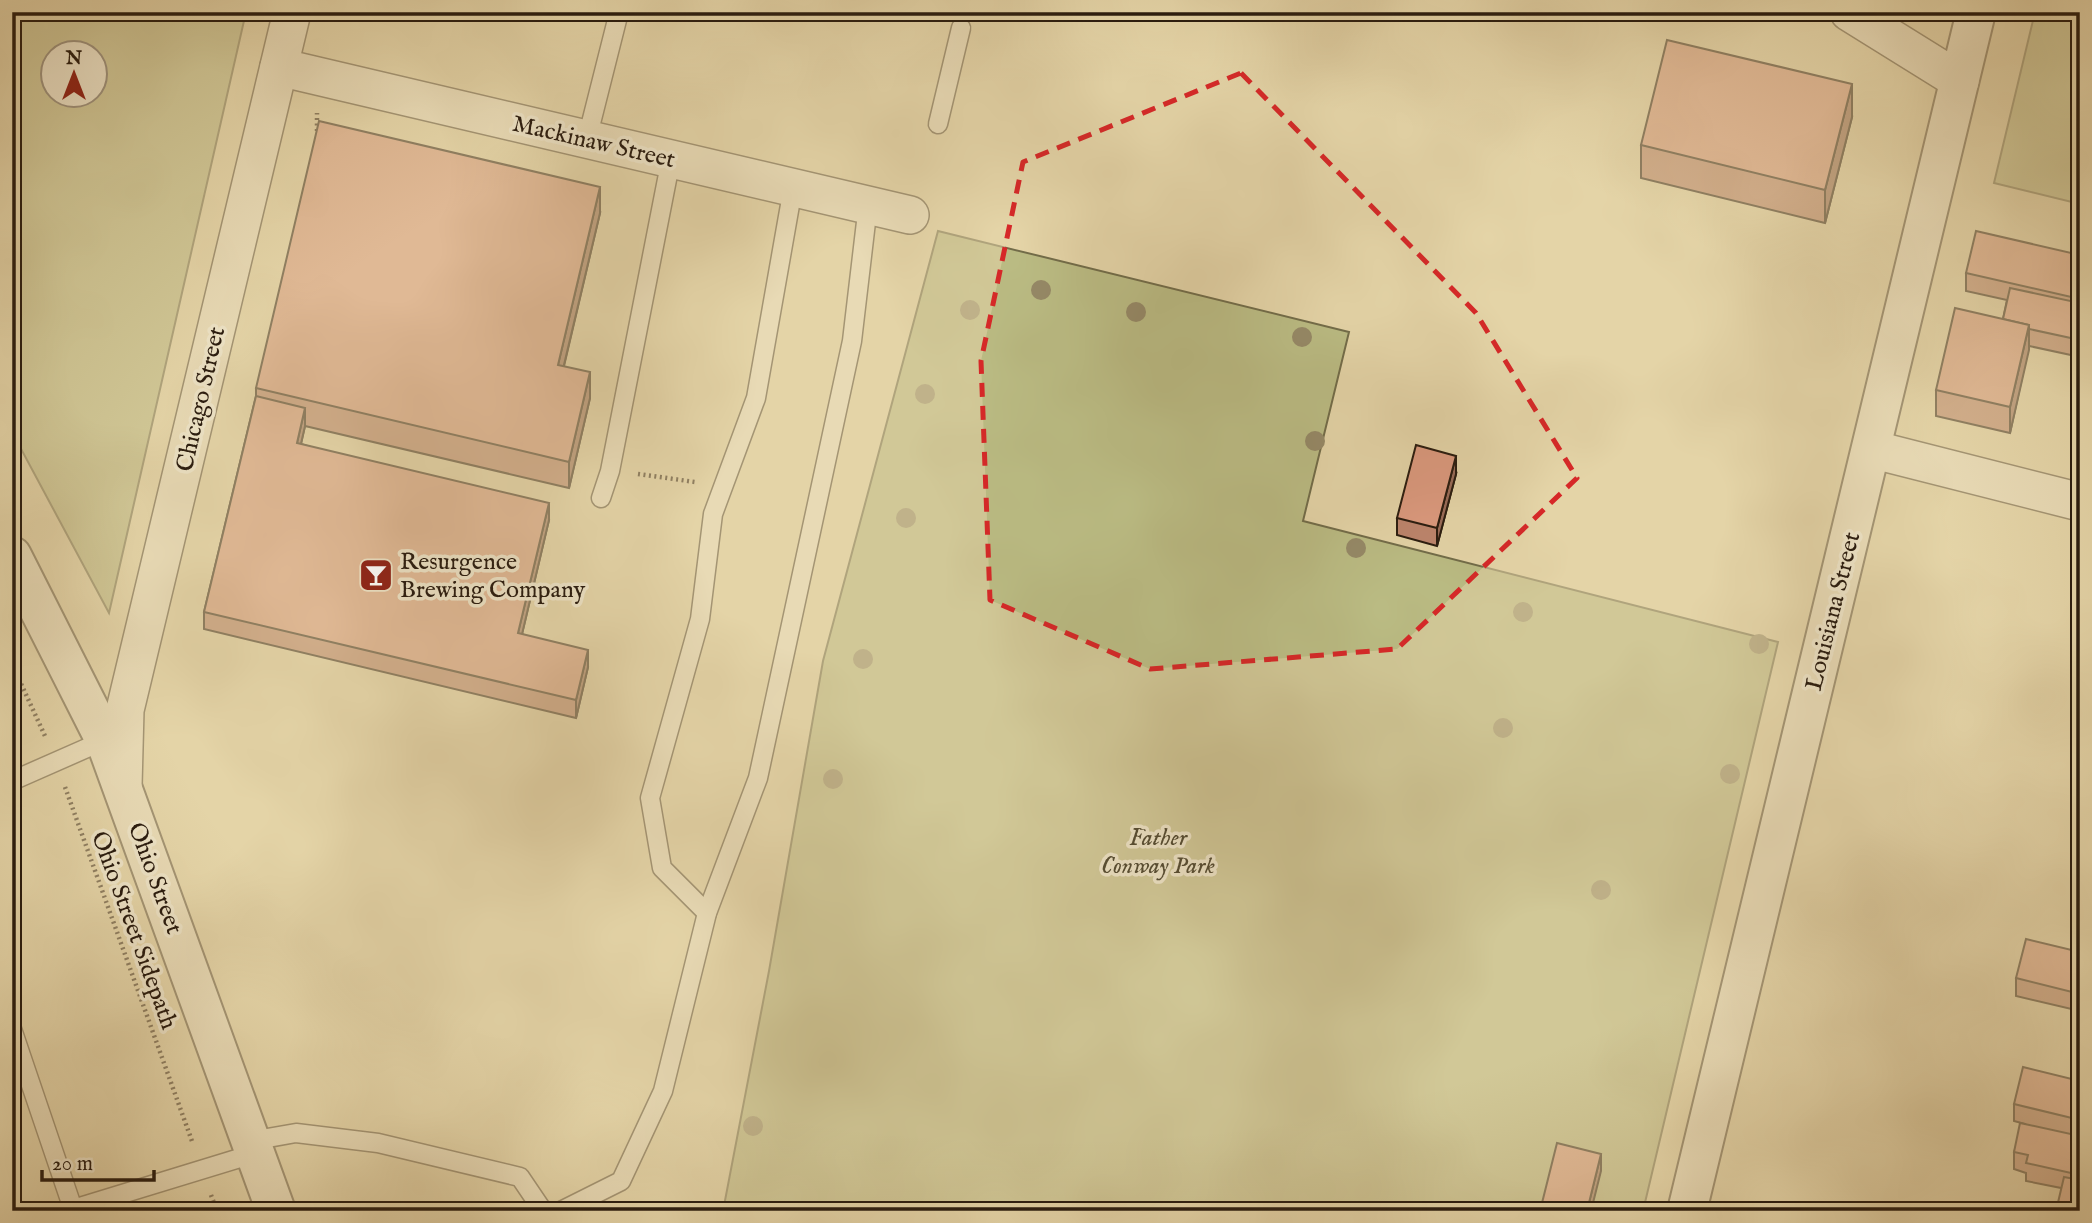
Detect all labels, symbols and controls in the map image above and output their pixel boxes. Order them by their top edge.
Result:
north arrow [38,38,108,108]
text: N [65,47,83,71]
street label: Mackinaw Street [509,109,678,176]
street label: Chicago Street [170,324,233,475]
street label: Louisiana Street [1799,529,1868,694]
place label: Resurgence Brewing Company [400,547,586,606]
bar icon: Resurgence Brewing Company [357,556,395,594]
street label: Ohio Street [120,818,189,939]
park label: Father Conway Park [1101,823,1215,882]
street label: Ohio Street Sidepath [83,827,184,1034]
scale bar [42,1139,154,1183]
text: 20 m [52,1151,93,1178]

